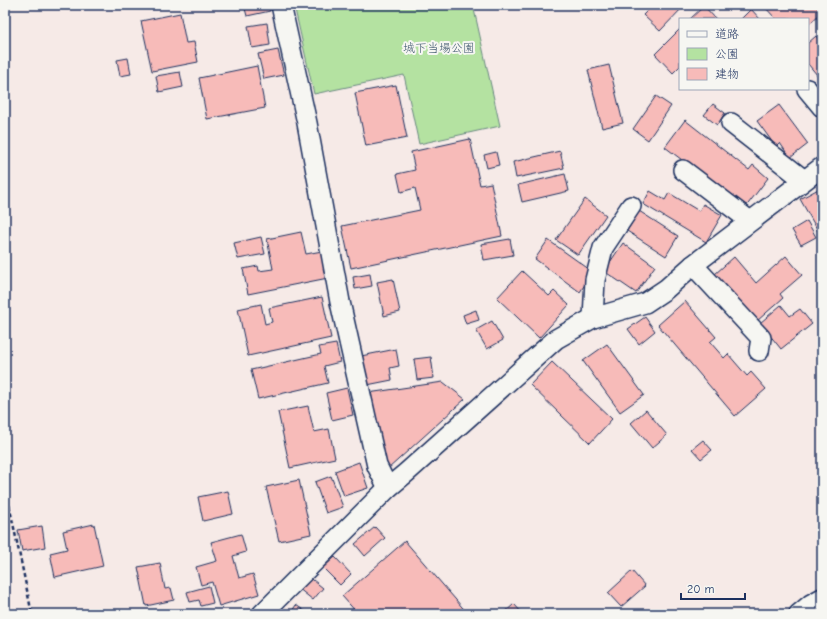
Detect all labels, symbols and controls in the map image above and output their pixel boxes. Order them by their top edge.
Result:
legend [679,18,809,90]
text: 道路 [715,27,739,41]
park label: 城下当場公園 [403,41,475,55]
text: 公園 [715,47,739,61]
text: 建物 [715,67,739,81]
scale bar [681,575,745,601]
text: 20 m [687,582,715,596]

